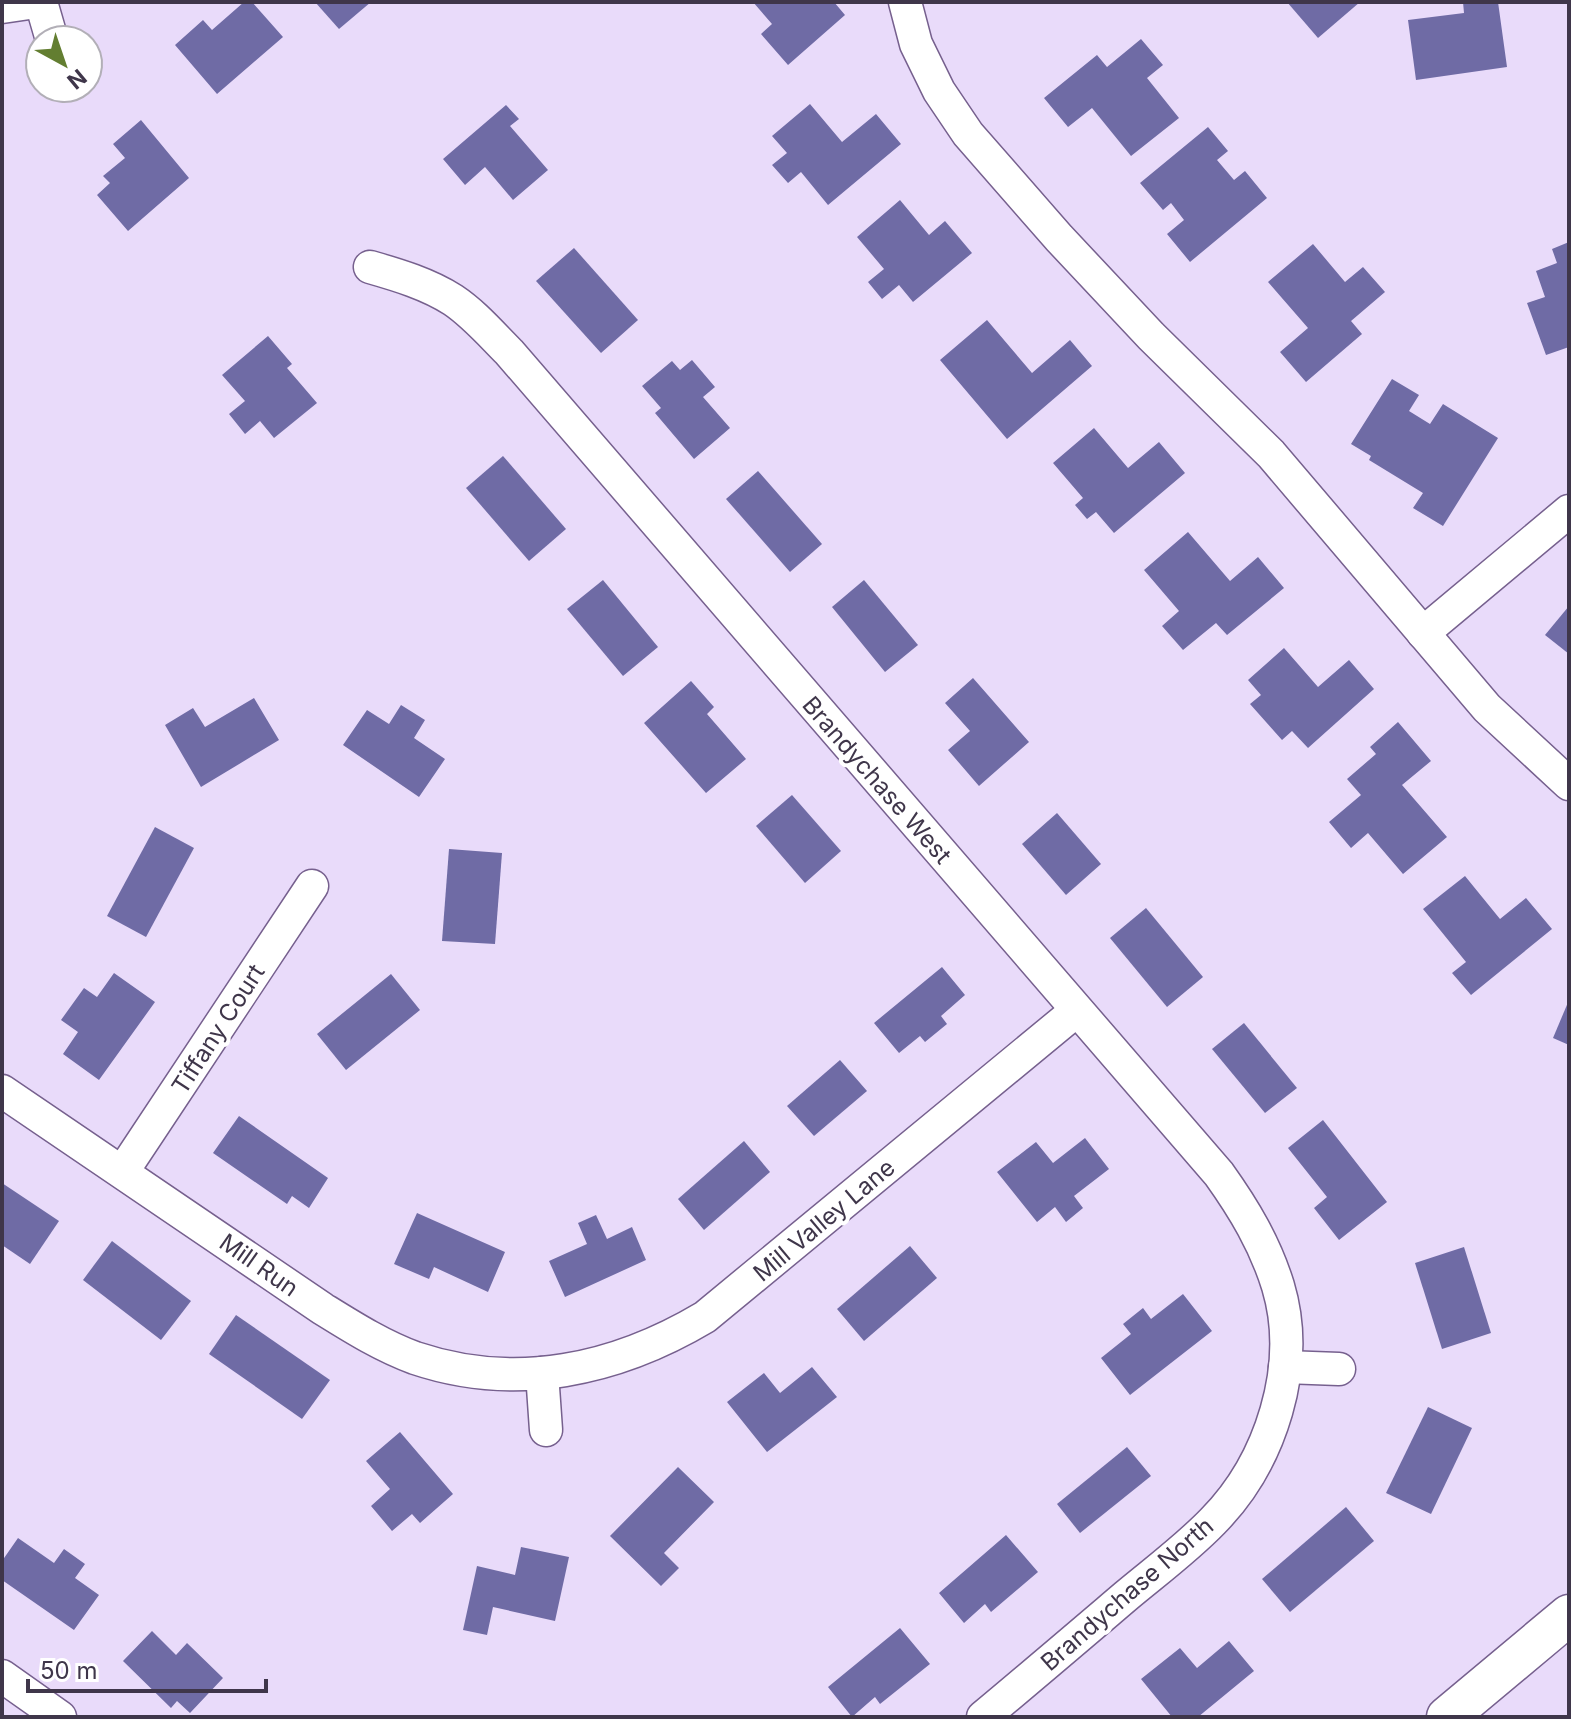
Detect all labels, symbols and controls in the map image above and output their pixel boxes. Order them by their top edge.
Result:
north arrow [24,24,104,104]
text: N [62,64,92,95]
street label: Brandychase West [797,690,958,870]
street label: Tiffany Court [165,959,271,1099]
street label: Mill Valley Lane [748,1153,900,1287]
street label: Mill Run [214,1227,304,1303]
street label: Brandychase North [1035,1511,1219,1677]
scale bar [28,1643,266,1693]
text: 50 m [40,1656,98,1685]

